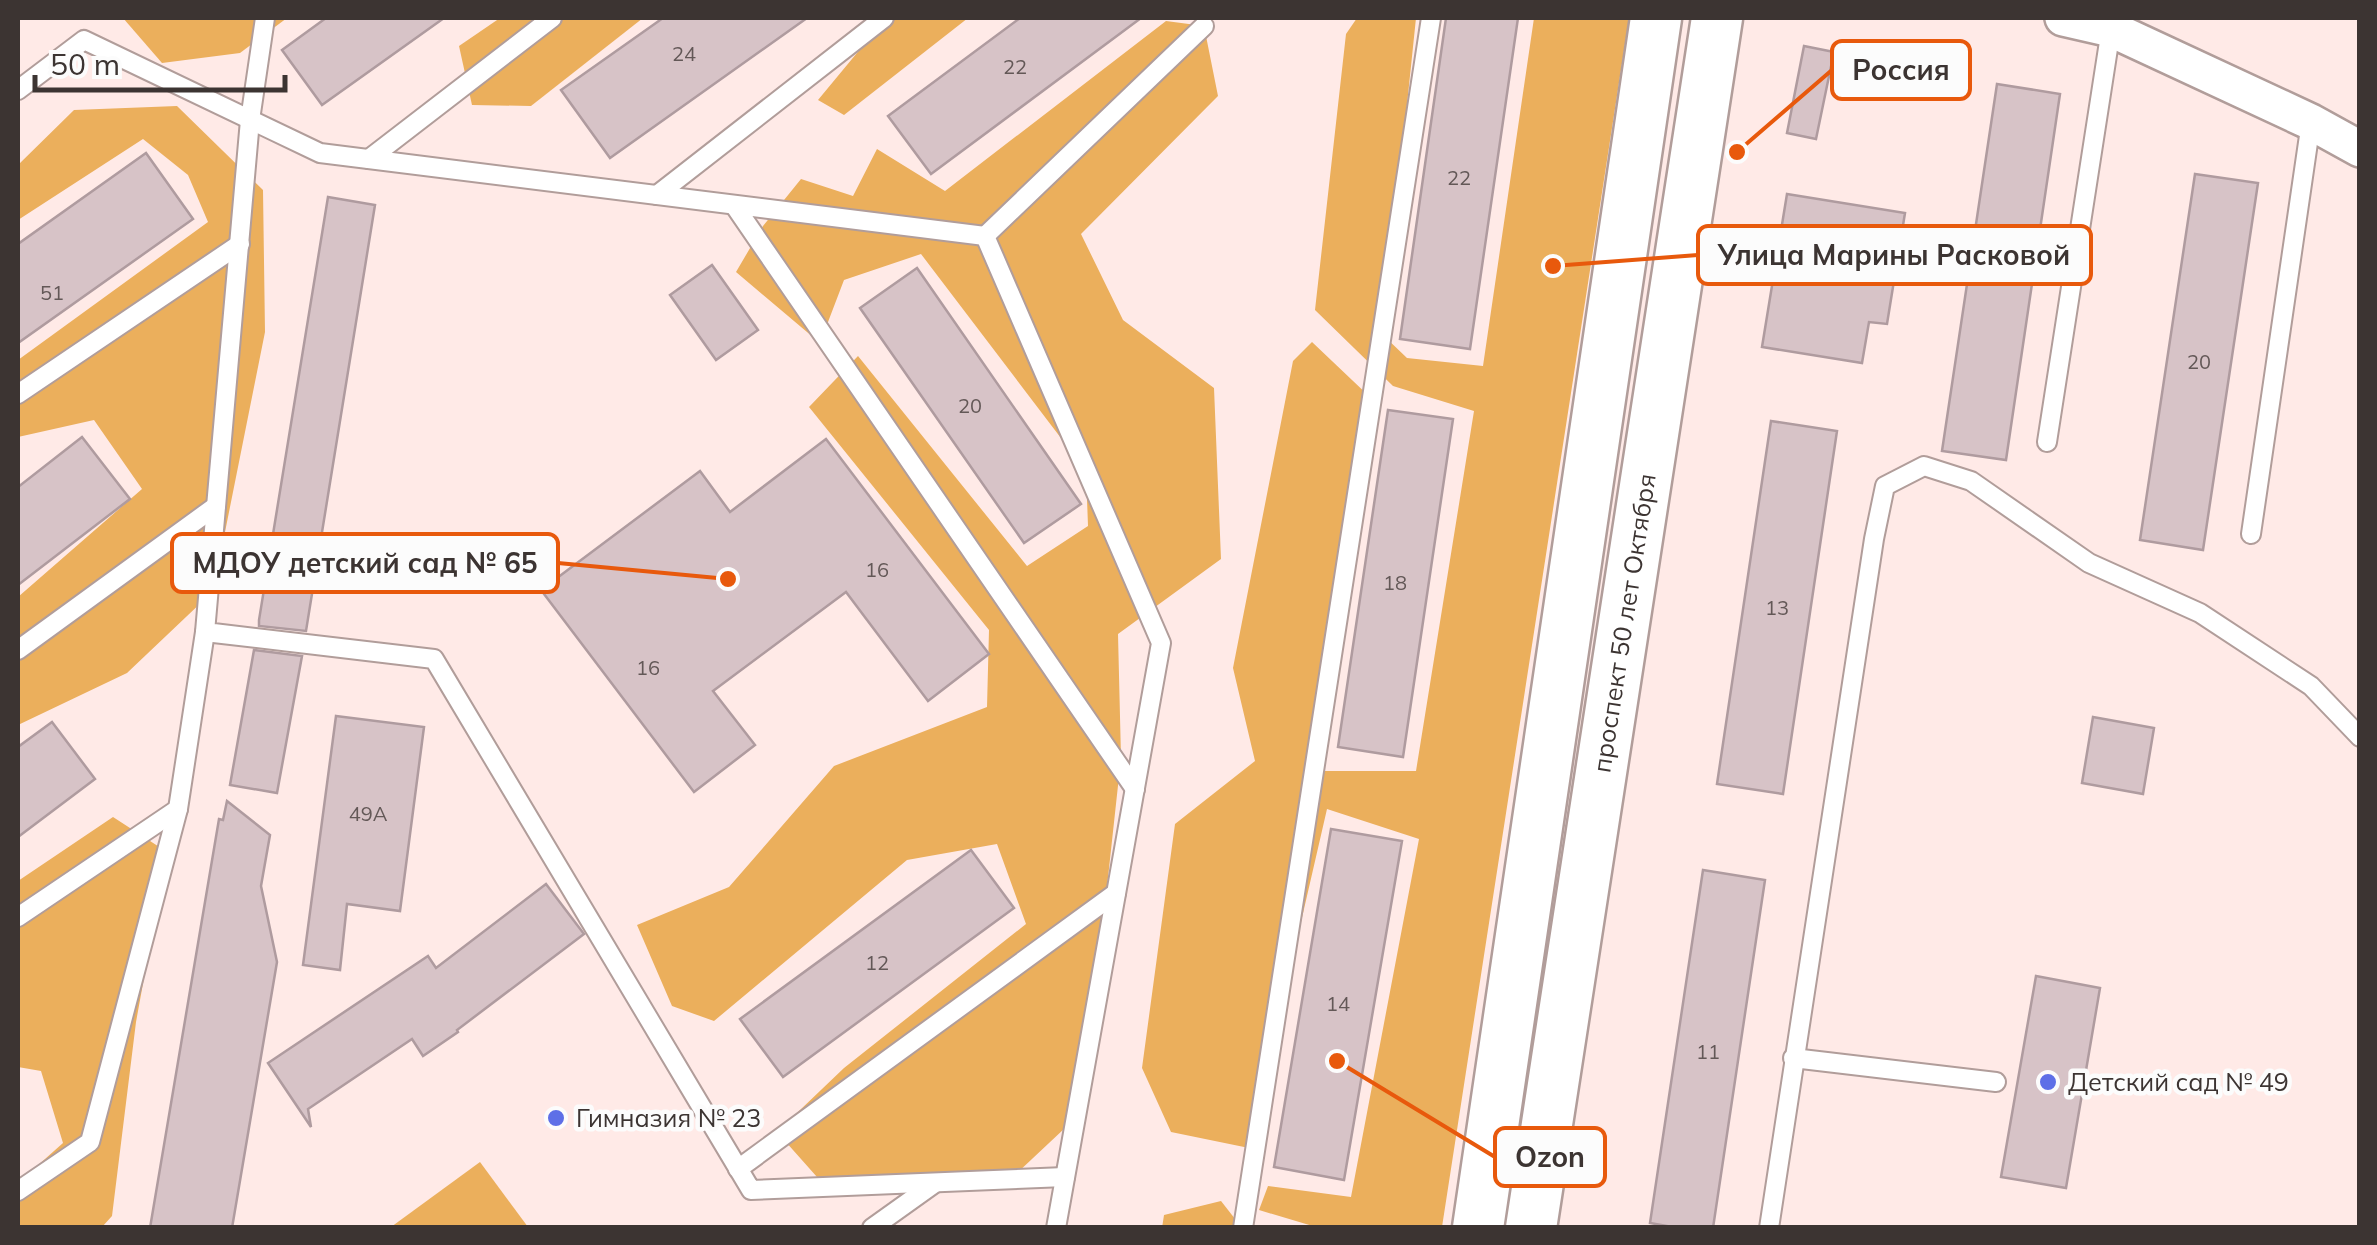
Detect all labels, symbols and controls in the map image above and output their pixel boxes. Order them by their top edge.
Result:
scale bar [35,30,285,92]
house number: 24 [672,41,696,66]
callout: Россия [1832,41,1970,99]
text: 50 m [50,45,120,83]
text: Россия [1852,52,1950,87]
house number: 22 [1003,54,1027,79]
house number: 22 [1447,165,1471,190]
callout: Улица Марины Расковой [1698,226,2091,284]
text: Улица Марины Расковой [1717,237,2070,272]
house number: 51 [40,280,64,305]
house number: 20 [2187,349,2211,374]
house number: 20 [958,393,982,418]
street label: проспект 50 лет Октября [1585,471,1662,775]
callout: МДОУ детский сад № 65 [172,534,558,592]
text: МДОУ детский сад № 65 [192,545,538,580]
house number: 16 [865,557,889,582]
house number: 18 [1383,570,1407,595]
house number: 13 [1765,595,1789,620]
house number: 16 [636,655,660,680]
house number: 49А [349,801,388,826]
house number: 12 [865,950,889,975]
house number: 14 [1326,991,1350,1016]
house number: 11 [1696,1039,1720,1064]
place label: Детский сад № 49 [2068,1066,2289,1097]
marker: Детский сад № 49 [2037,1071,2059,1093]
place label: Гимназия № 23 [576,1102,761,1133]
marker: Гимназия № 23 [545,1107,567,1129]
callout: Ozon [1495,1128,1605,1186]
text: Ozon [1515,1139,1585,1174]

